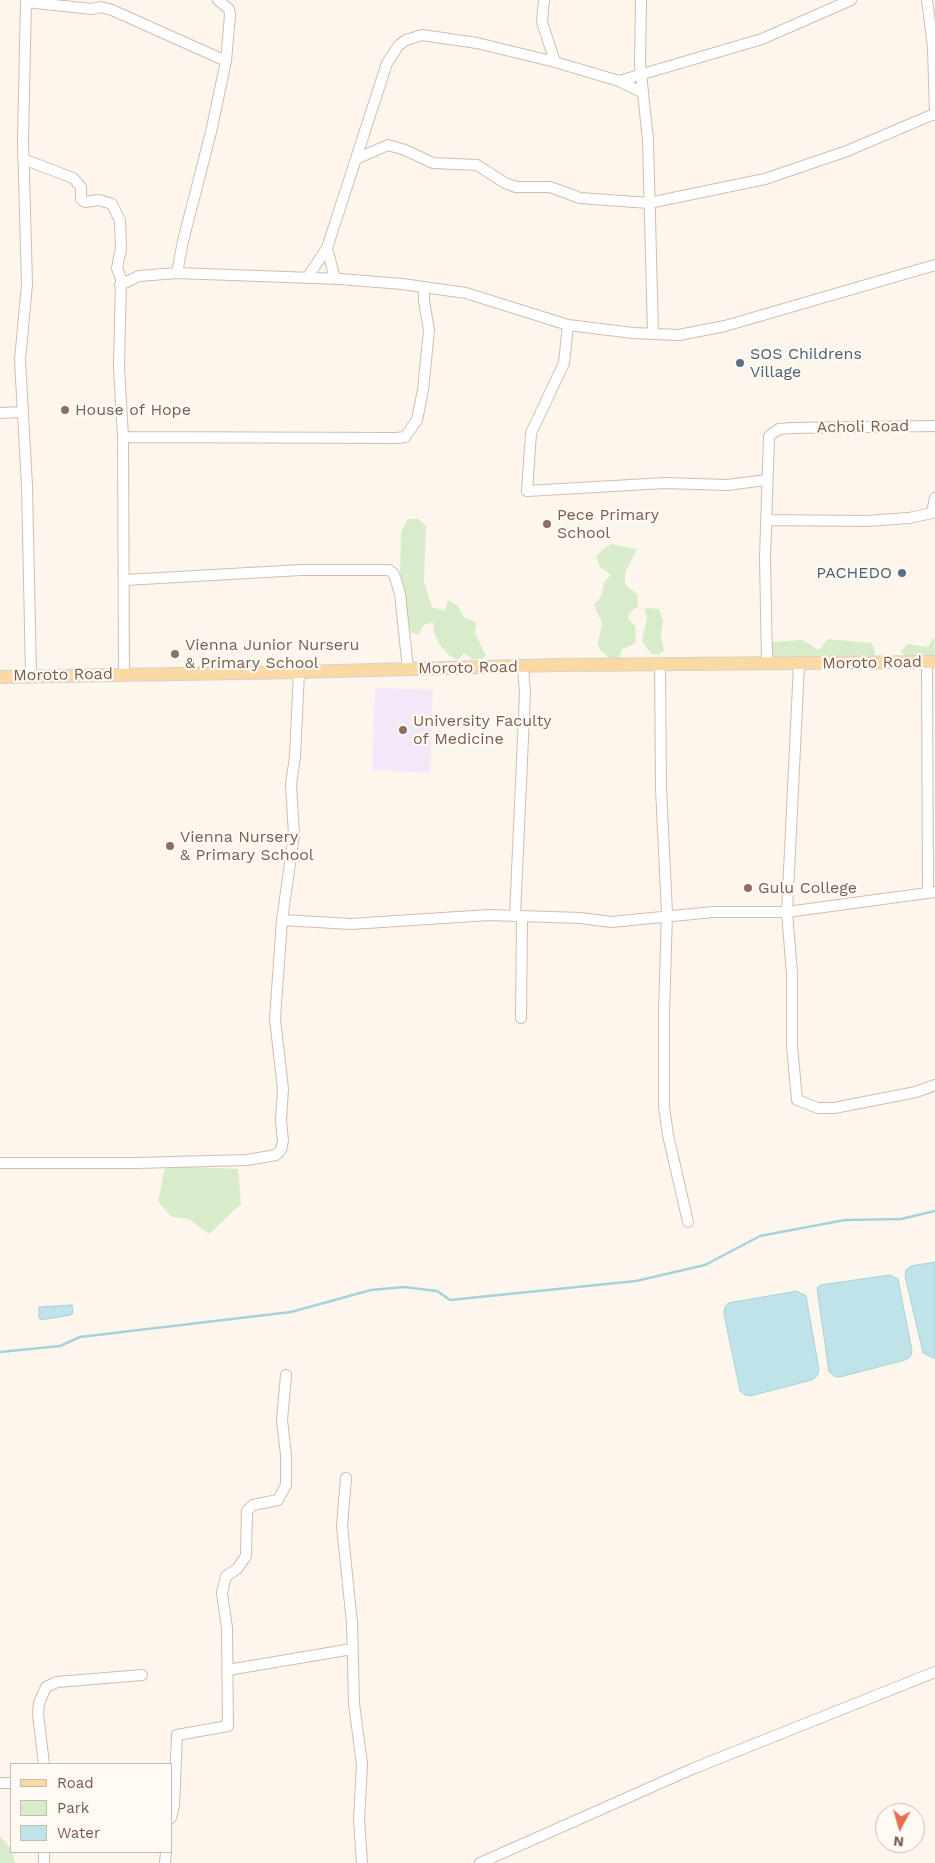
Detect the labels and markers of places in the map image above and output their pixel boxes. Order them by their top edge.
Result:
place label: SOS Childrens Village [750,344,862,382]
marker: SOS Childrens Village [734,357,746,369]
place label: House of Hope [75,400,191,420]
marker: House of Hope [59,404,71,416]
place label: Pece Primary School [557,505,659,543]
marker: Pece Primary School [541,518,553,530]
place label: PACHEDO [816,563,892,583]
marker: PACHEDO [896,567,908,579]
place label: Vienna Junior Nurseru & Primary School [185,635,359,673]
marker: Vienna Junior Nurseru & Primary School [169,648,181,660]
place label: University Faculty of Medicine [413,711,552,749]
marker: University Faculty of Medicine [397,724,409,736]
place label: Vienna Nursery & Primary School [180,827,314,865]
marker: Vienna Nursery & Primary School [164,840,176,852]
place label: Gulu College [758,878,857,898]
marker: Gulu College [742,882,754,894]

